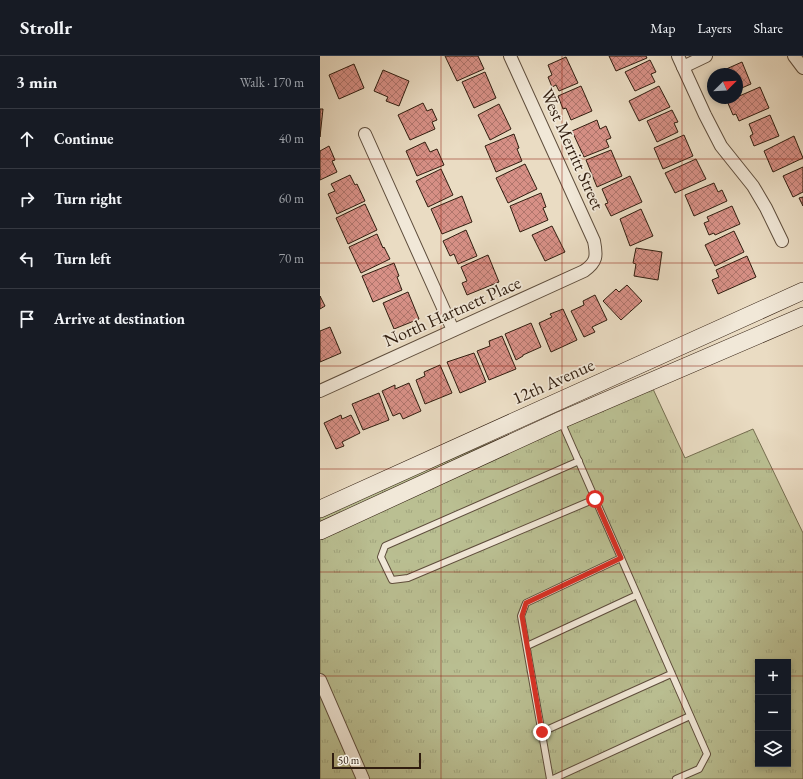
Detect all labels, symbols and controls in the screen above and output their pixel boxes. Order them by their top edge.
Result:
text: Strollr [20,15,72,40]
text: Map [650,19,675,37]
text: Layers [697,19,732,37]
text: Share [754,19,783,37]
north arrow [707,68,743,104]
text: 3 min [16,71,57,93]
text: Walk · 170 m [240,74,304,91]
street label: West Merritt Street [536,85,610,214]
icon: ahead [16,128,38,150]
text: Continue [54,129,114,148]
text: 40 m [279,130,304,147]
icon: right [16,188,38,210]
text: Turn right [54,189,122,208]
text: 60 m [279,190,304,207]
icon: left [16,248,38,270]
text: Turn left [54,249,111,268]
text: 70 m [279,250,304,267]
street label: North Hartnett Place [380,270,524,352]
icon: arrive [16,308,38,330]
text: Arrive at destination [54,309,185,328]
street label: 12th Avenue [508,353,598,409]
route start [586,490,604,508]
map controls [755,659,791,767]
button: + [755,659,791,695]
button: − [755,695,791,731]
route end [533,723,551,741]
button: layers [755,731,791,767]
scale bar [332,751,421,770]
text: 50 m [338,753,359,767]

